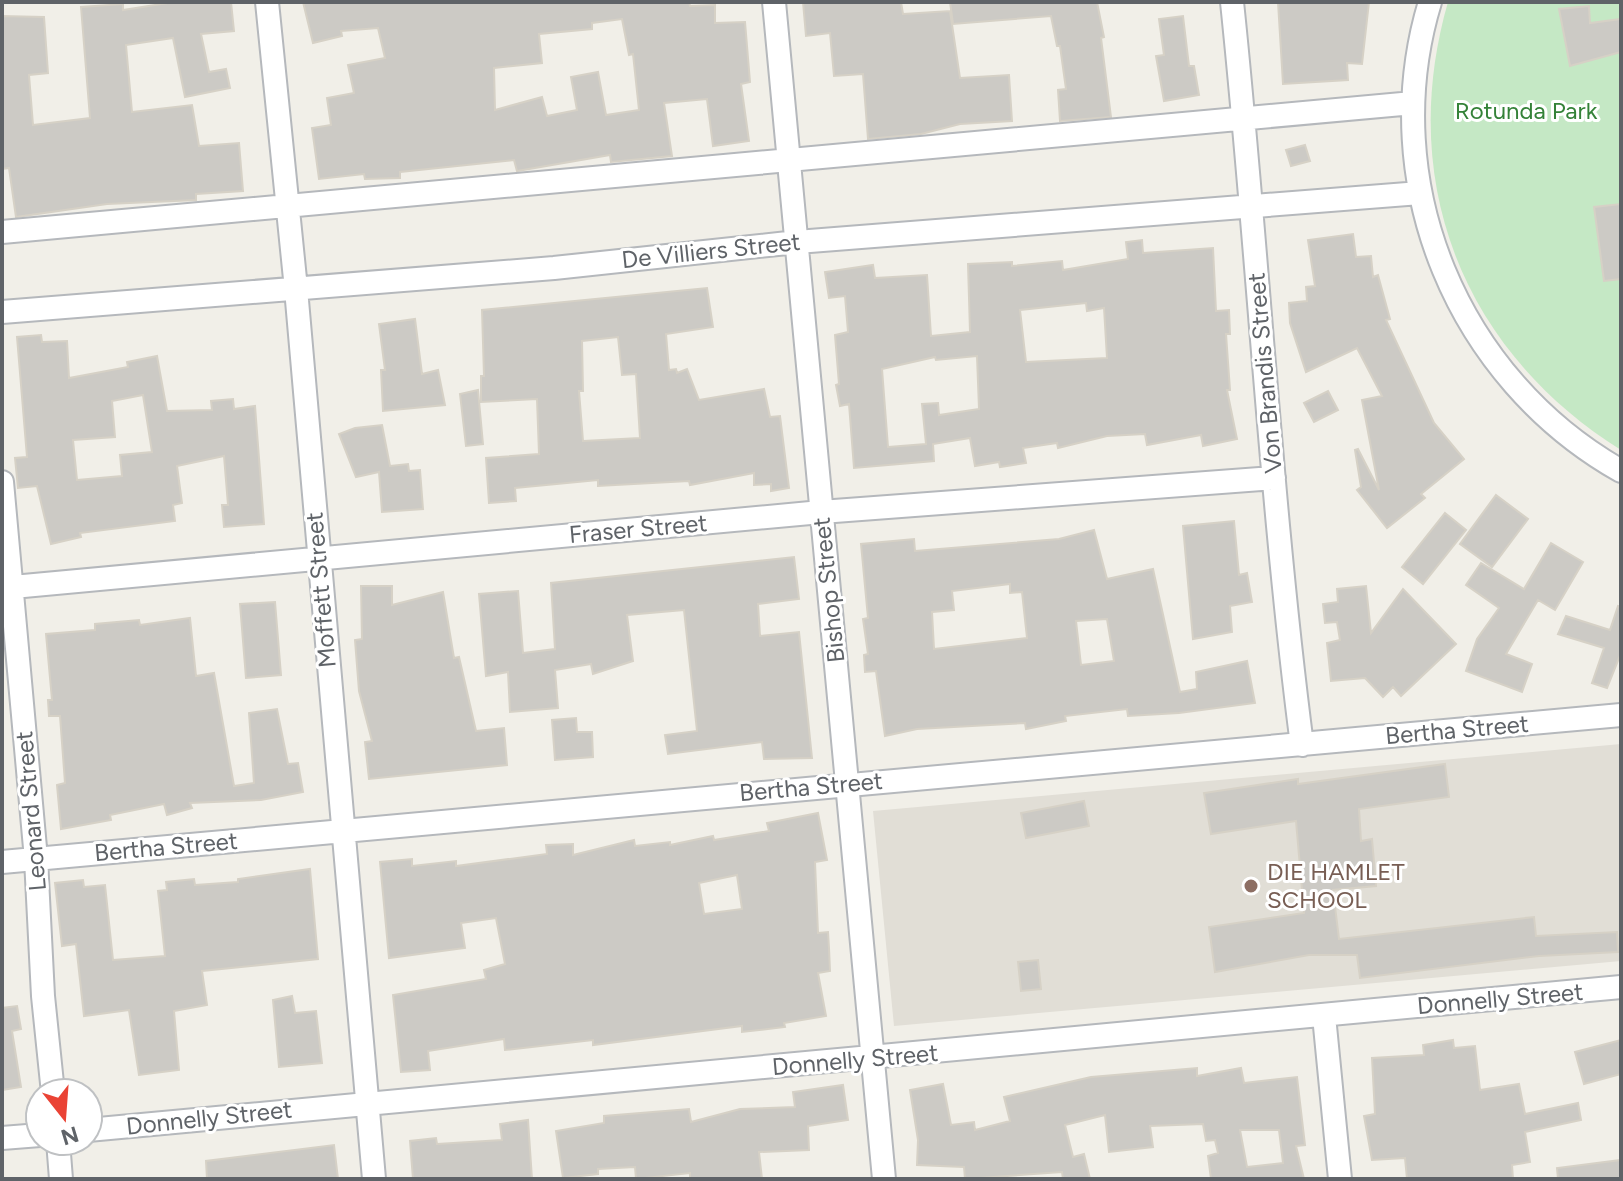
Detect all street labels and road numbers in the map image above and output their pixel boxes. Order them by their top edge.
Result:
street label: De Villiers Street [620,227,802,274]
street label: Von Brandis Street [1241,272,1288,475]
street label: Fraser Street [568,508,708,549]
street label: Moffett Street [299,511,342,669]
street label: Bishop Street [806,516,851,664]
street label: Bertha Street [1384,709,1530,750]
street label: Leonard Street [9,730,52,892]
street label: Bertha Street [738,766,884,807]
street label: Bertha Street [93,826,239,867]
street label: Donnelly Street [1416,977,1584,1020]
street label: Donnelly Street [771,1038,939,1081]
street label: Donnelly Street [125,1094,293,1141]

